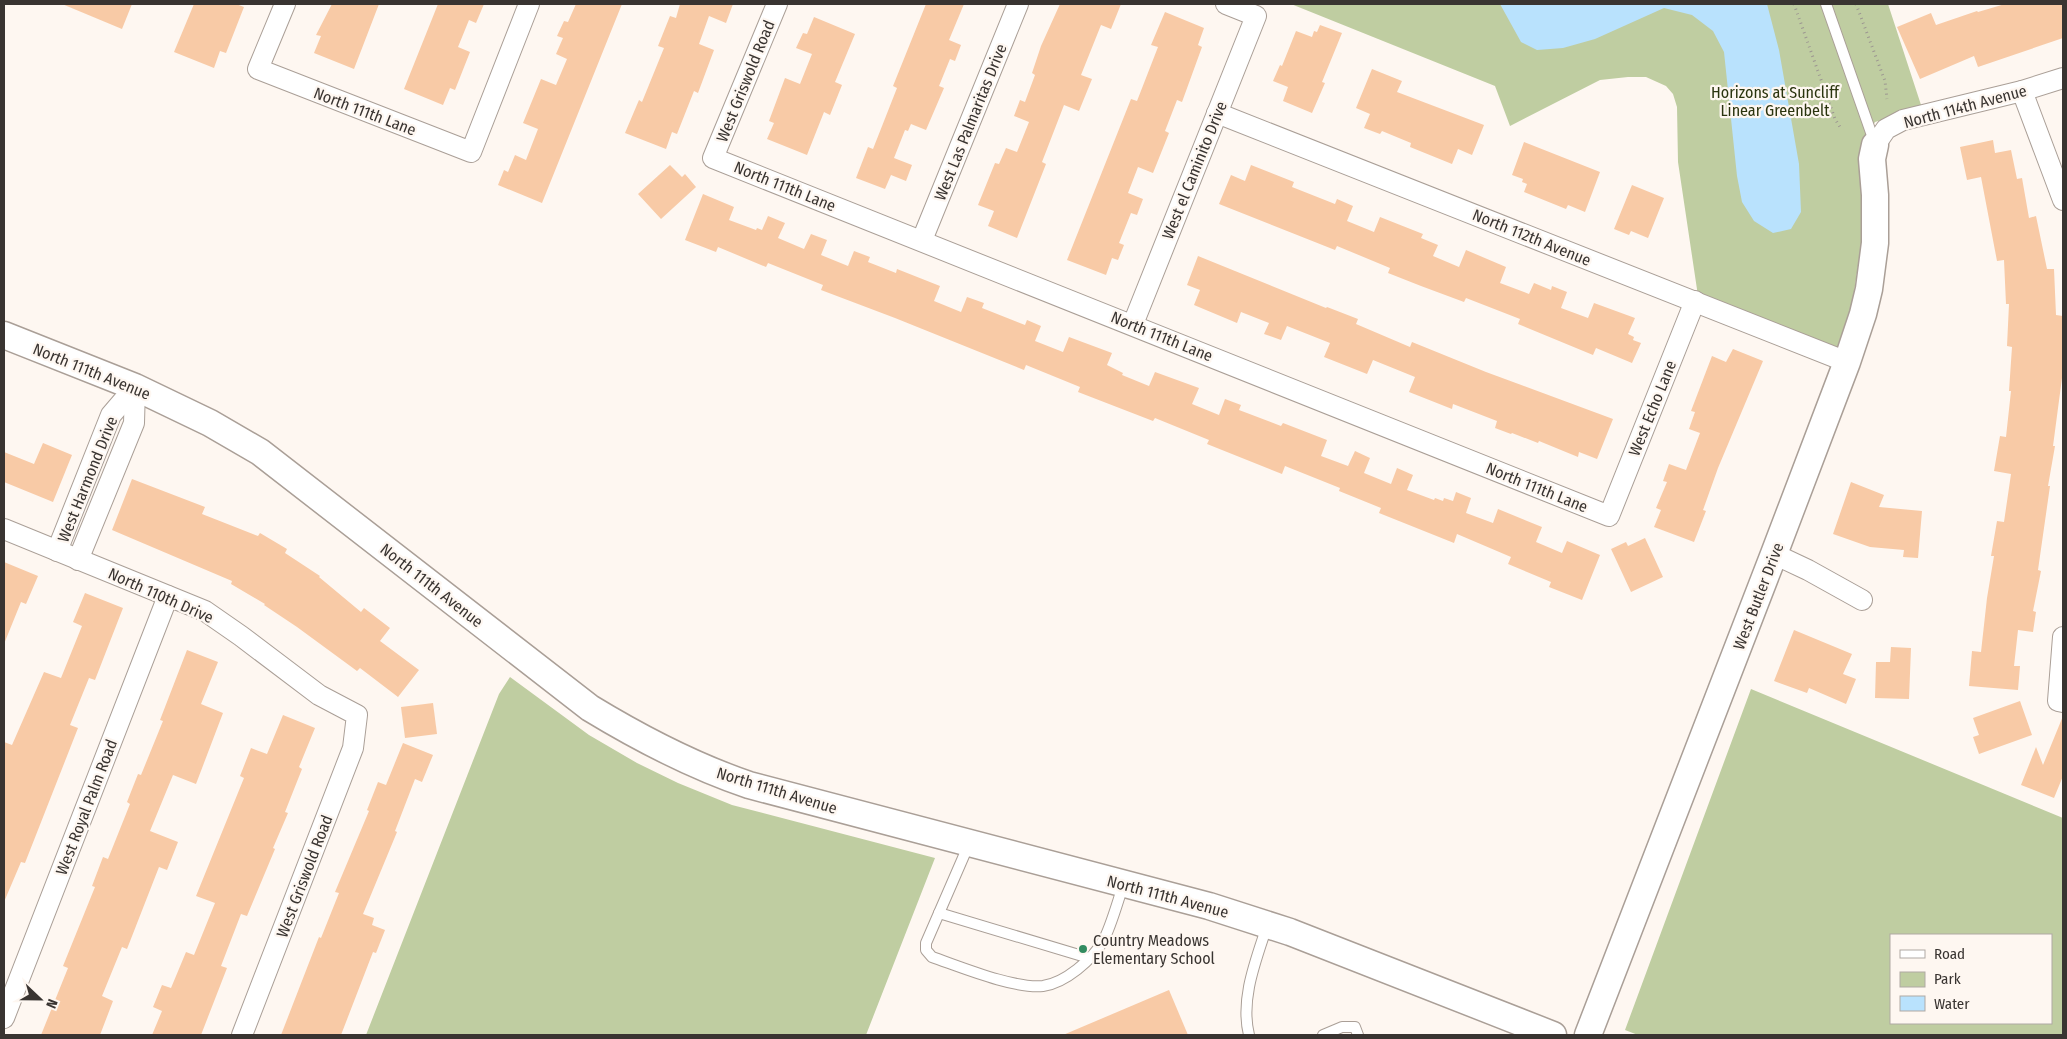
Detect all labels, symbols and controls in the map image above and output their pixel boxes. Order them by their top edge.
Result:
street label: West Griswold Road [712,18,779,145]
street label: West Las Palmaritas Drive [930,41,1011,203]
street label: North 114th Avenue [1902,81,2029,132]
street label: North 111th Lane [311,83,419,140]
park label: Horizons at Suncliff Linear Greenbelt [1711,83,1840,120]
street label: West el Caminito Drive [1158,98,1231,242]
street label: North 111th Lane [731,157,839,216]
street label: North 112th Avenue [1470,205,1594,270]
street label: North 111th Lane [1108,307,1216,366]
street label: North 111th Avenue [30,339,153,404]
street label: West Echo Lane [1625,358,1680,459]
street label: West Harmond Drive [54,413,121,545]
street label: North 111th Lane [1483,458,1591,517]
street label: North 111th Avenue [377,539,487,631]
street label: West Butler Drive [1729,540,1788,652]
street label: North 110th Drive [105,564,216,627]
street label: West Royal Palm Road [52,737,121,878]
street label: North 111th Avenue [714,763,839,818]
street label: West Griswold Road [272,812,337,940]
street label: North 111th Avenue [1105,871,1231,922]
place label: Country Meadows Elementary School [1093,931,1215,968]
legend [1890,934,2052,1024]
marker: Country Meadows Elementary School [1077,943,1089,955]
text: Road [1934,945,1965,963]
text: Park [1934,970,1961,988]
north arrow [15,974,65,1024]
text: Water [1934,995,1970,1013]
text: N [42,997,61,1011]

